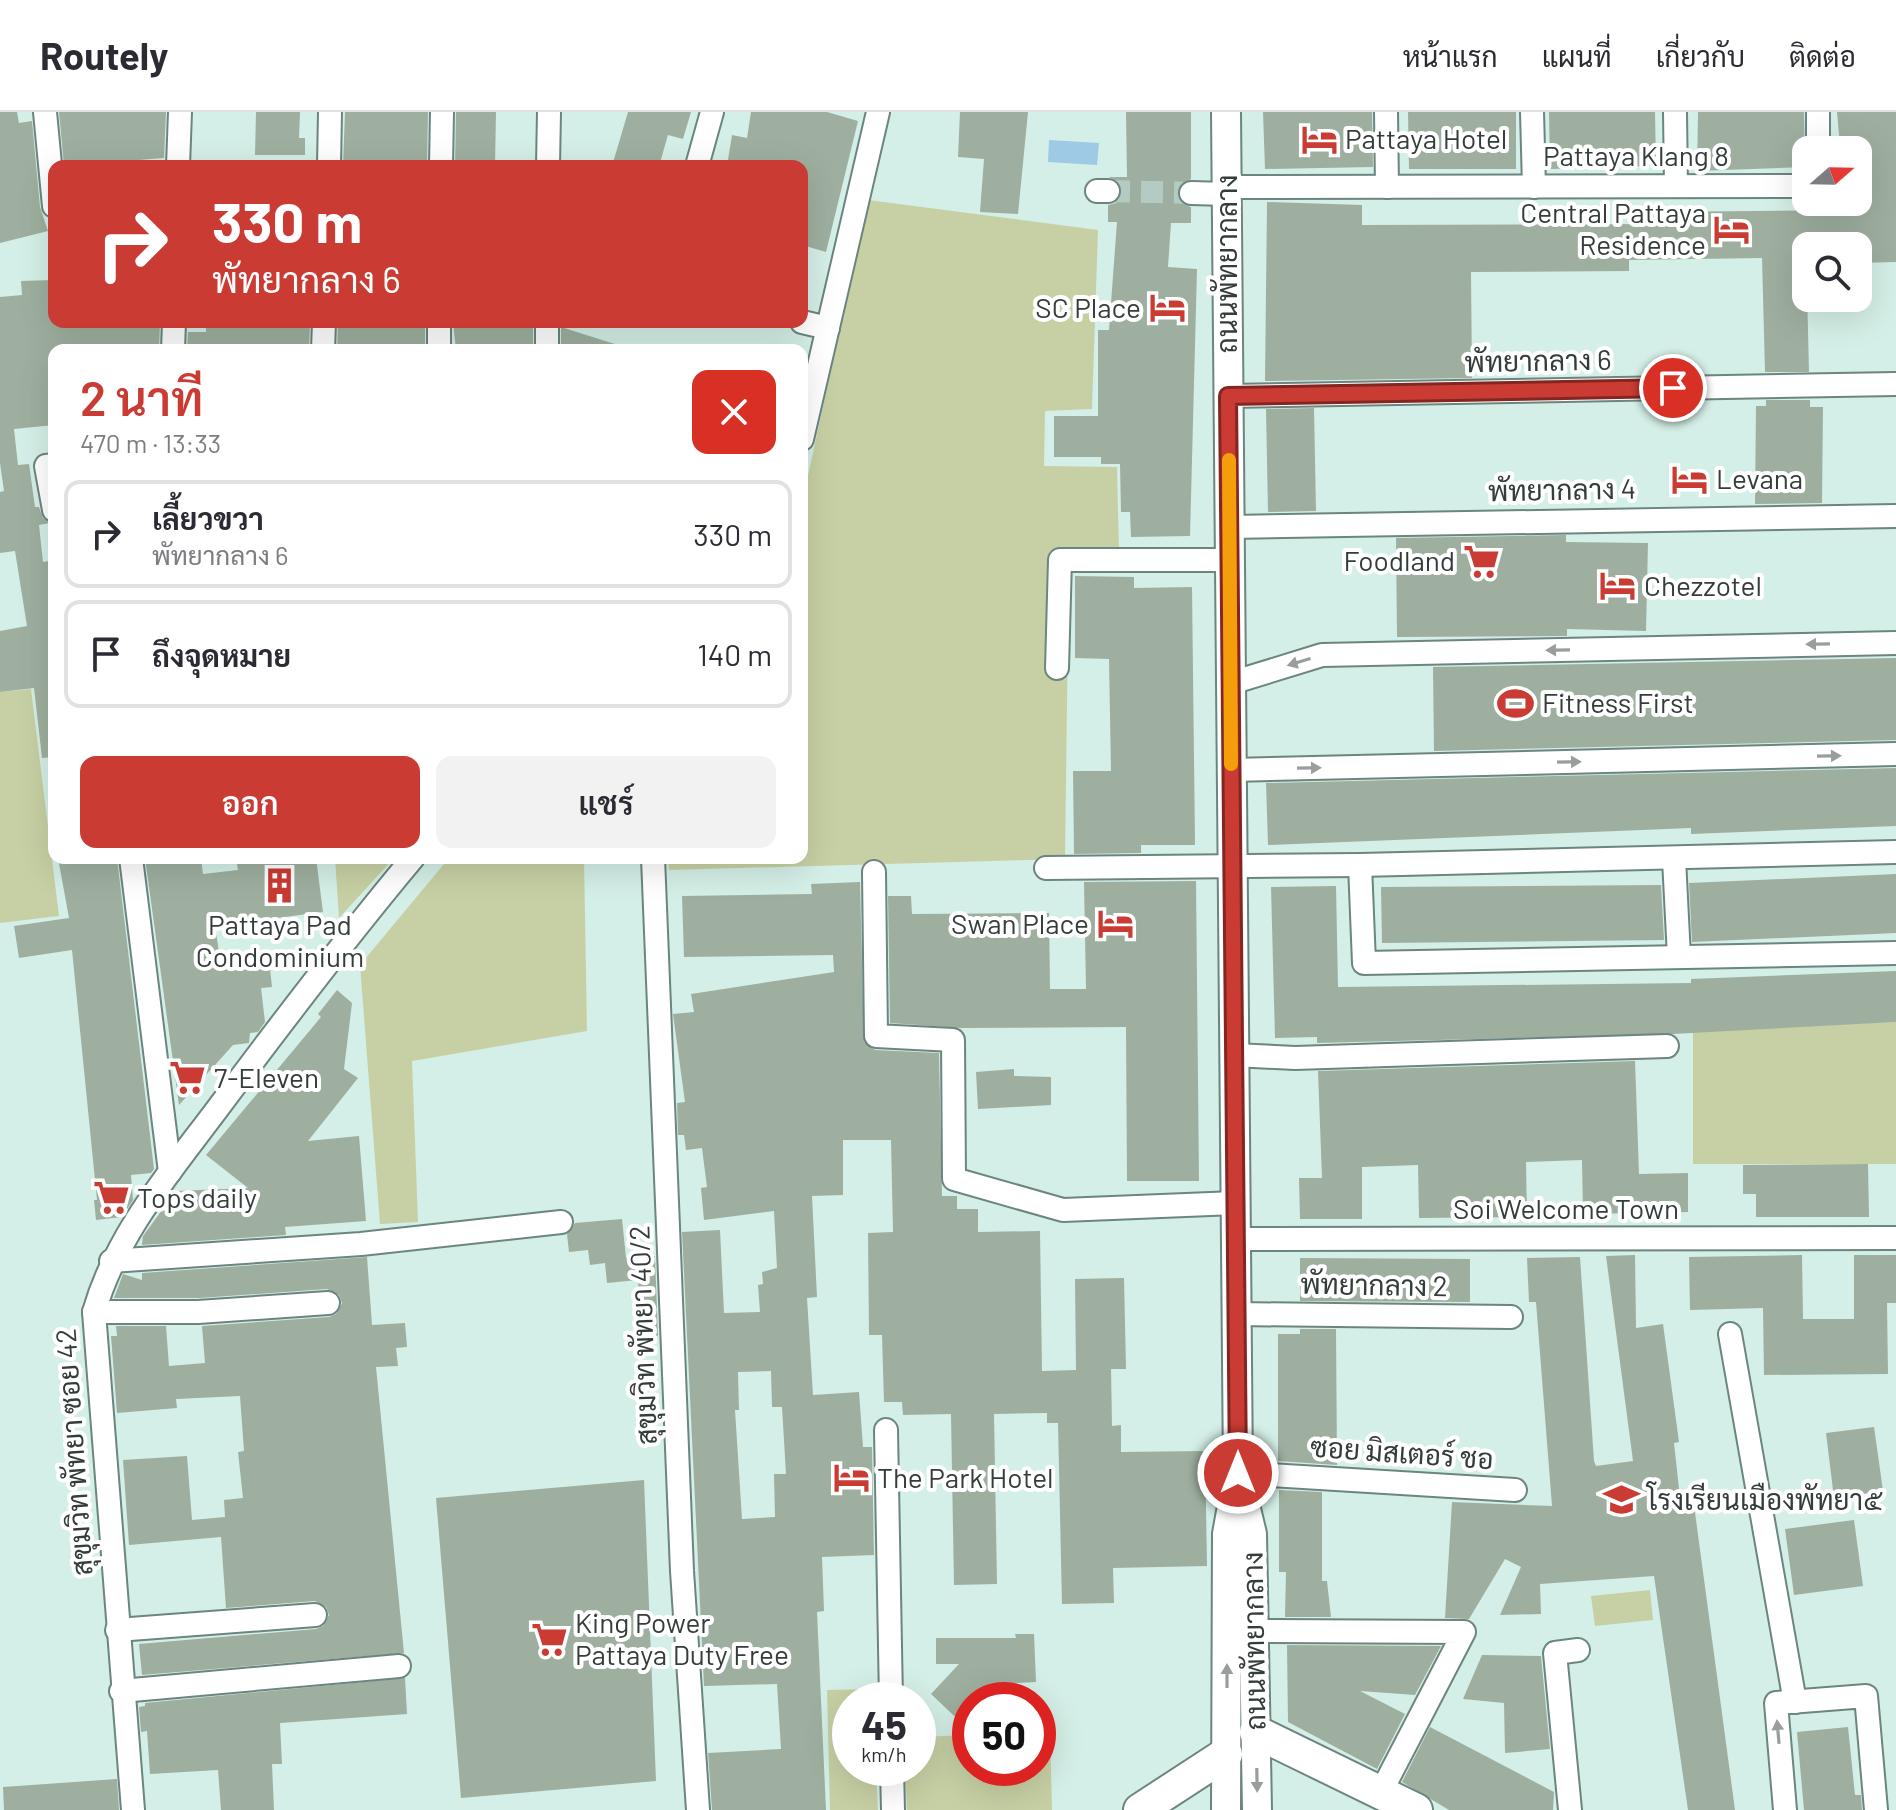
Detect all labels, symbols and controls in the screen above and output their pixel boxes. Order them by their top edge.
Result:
text: Routely [40,32,168,78]
text: หน้าแรก [1403,39,1498,73]
text: แผนที่ [1542,39,1612,73]
text: เกี่ยวกับ [1656,39,1745,73]
text: ติดต่อ [1789,39,1856,73]
hotel icon: Pattaya Hotel [1300,120,1338,158]
place label: Pattaya Hotel [1345,121,1507,155]
north arrow [1792,136,1872,216]
map controls [1792,136,1872,312]
street label: Pattaya Klang 8 [1543,138,1729,172]
street label: ถนนพัทยากลาง [1209,175,1243,353]
text: 330 m [212,187,362,254]
icon: right [80,192,184,296]
place label: Central Pattaya Residence [1520,195,1706,261]
hotel icon: Central Pattaya Residence [1713,210,1751,248]
button: search [1792,232,1872,312]
text: พัทยากลาง 6 [212,257,401,300]
hotel icon: SC Place [1148,289,1186,327]
place label: SC Place [1035,290,1141,324]
street label: พัทยากลาง 6 [1464,342,1612,378]
pin [1639,354,1707,422]
icon: arrive [1651,366,1695,410]
text: 2 นาที [80,368,203,426]
button: close [692,370,776,454]
text: 470 m · 13:33 [80,427,221,458]
hotel icon: Levana [1671,460,1709,498]
place label: Levana [1716,461,1803,495]
street label: พัทยากลาง 4 [1488,471,1636,507]
text: เลี้ยวขวา [152,500,264,536]
icon: right [84,512,128,556]
text: 330 m [693,516,772,552]
text: พัทยากลาง 6 [152,539,288,570]
supermarket icon: Foodland [1462,542,1500,580]
place label: Foodland [1343,543,1455,577]
hotel icon: Chezzotel [1599,567,1637,605]
place label: Chezzotel [1644,568,1762,602]
icon: arrive [84,632,128,676]
text: 140 m [697,636,772,672]
text: ถึงจุดหมาย [152,637,291,673]
one-way arrow [1805,638,1830,651]
one-way arrow [1545,644,1570,656]
one-way arrow [1287,656,1311,669]
sports icon: Fitness First [1497,684,1535,722]
place label: Fitness First [1542,685,1694,719]
one-way arrow [1817,750,1842,762]
button: ออก [80,756,420,848]
button: แชร์ [436,756,776,848]
one-way arrow [1557,756,1582,768]
one-way arrow [1297,762,1322,774]
building icon: Pattaya Pad Condominium [261,866,299,904]
hotel icon: Swan Place [1096,905,1134,943]
place label: Swan Place [951,906,1089,940]
place label: Pattaya Pad Condominium [196,907,364,973]
supermarket icon: 7-Eleven [169,1059,207,1097]
place label: 7-Eleven [214,1060,319,1094]
supermarket icon: Tops daily [92,1179,130,1217]
place label: Tops daily [137,1180,257,1214]
street label: Soi Welcome Town [1453,1191,1679,1225]
street label: สุขุมวิท พัทยา 40/2 [621,1225,667,1445]
street label: พัทยากลาง 2 [1300,1266,1448,1302]
street label: สุขุมวิท พัทยา ซอย 42 [47,1327,103,1577]
street label: ซอย มิสเตอร์ ชอ [1309,1428,1495,1475]
position arrow [1196,1431,1280,1515]
hotel icon: The Park Hotel [832,1459,870,1497]
place label: The Park Hotel [877,1460,1054,1494]
school or university icon: โรงเรียนเมืองพัทยา๕ [1602,1481,1640,1519]
place label: โรงเรียนเมืองพัทยา๕ [1645,1481,1883,1516]
street label: ถนนพัทยากลาง [1234,1551,1272,1731]
place label: King Power Pattaya Duty Free [575,1605,789,1671]
supermarket icon: King Power Pattaya Duty Free [530,1620,568,1658]
one-way arrow [1221,1663,1233,1688]
speed limit sign: 50 [952,1682,1056,1786]
text: 45 [861,1700,907,1748]
one-way arrow [1772,1719,1785,1744]
text: km/h [861,1742,907,1766]
one-way arrow [1250,1768,1263,1793]

